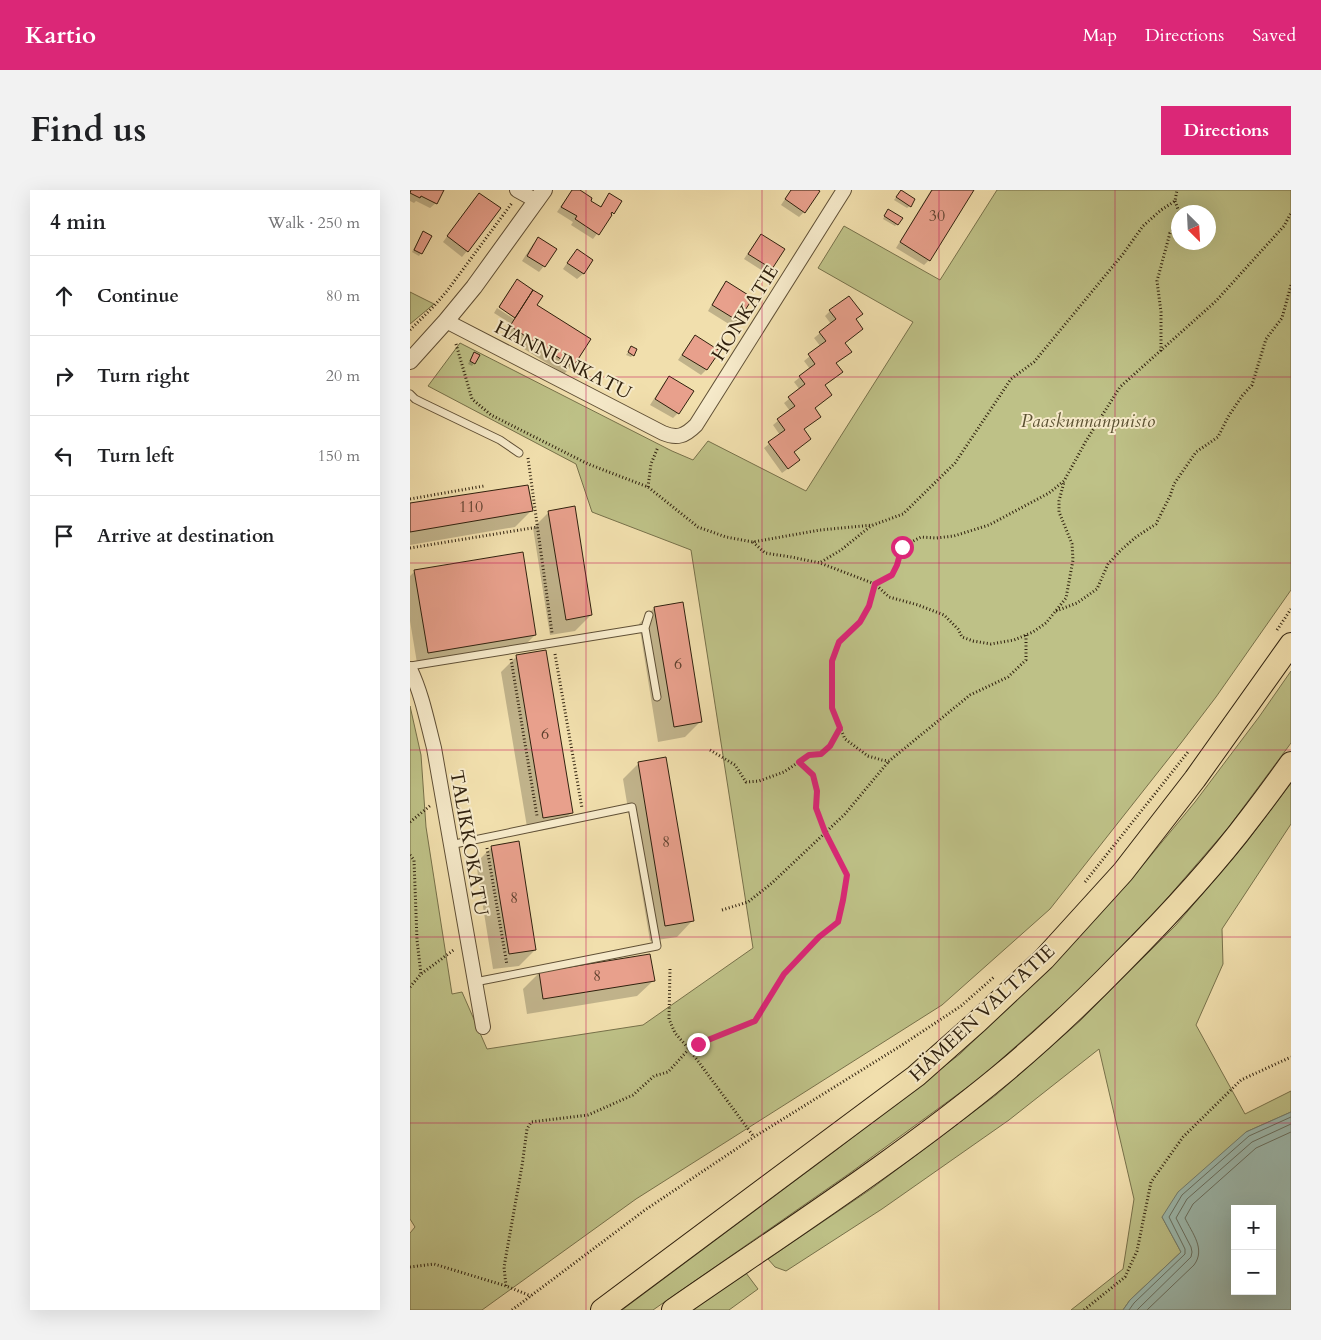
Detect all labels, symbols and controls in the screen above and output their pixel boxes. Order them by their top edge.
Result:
text: Kartio [25,19,96,52]
text: Map [1083,23,1117,48]
text: Directions [1145,23,1224,48]
text: Saved [1252,23,1296,48]
text: Find us [30,106,146,154]
button: Directions [1161,106,1291,155]
house number: 30 [929,205,945,227]
north arrow [1171,205,1216,250]
text: 4 min [50,208,106,237]
text: Walk · 250 m [268,212,360,234]
street label: HONKATIE [705,260,785,366]
icon: ahead [50,282,78,310]
text: Continue [97,283,179,309]
text: 80 m [326,285,360,307]
street label: HANNUNKATU [490,314,636,406]
icon: right [50,362,78,390]
text: Turn right [97,363,189,389]
text: 20 m [326,365,360,387]
park label: Paaskunnanpuisto [1021,408,1155,434]
icon: left [50,442,78,470]
text: Turn left [97,443,174,469]
text: 150 m [318,445,360,467]
house number: 110 [459,496,483,518]
icon: arrive [50,522,78,550]
text: Arrive at destination [97,523,274,549]
route start [891,536,914,559]
house number: 6 [674,653,682,675]
house number: 6 [541,723,549,745]
street label: TALIKKOKATU [443,768,495,918]
house number: 8 [662,831,670,853]
house number: 8 [510,887,518,909]
street label: HÄMEEN VALTATIE [903,938,1061,1088]
house number: 8 [593,965,601,987]
route end [687,1033,710,1056]
map controls [1231,1205,1276,1295]
button: + [1231,1205,1276,1250]
button: − [1231,1250,1276,1295]

